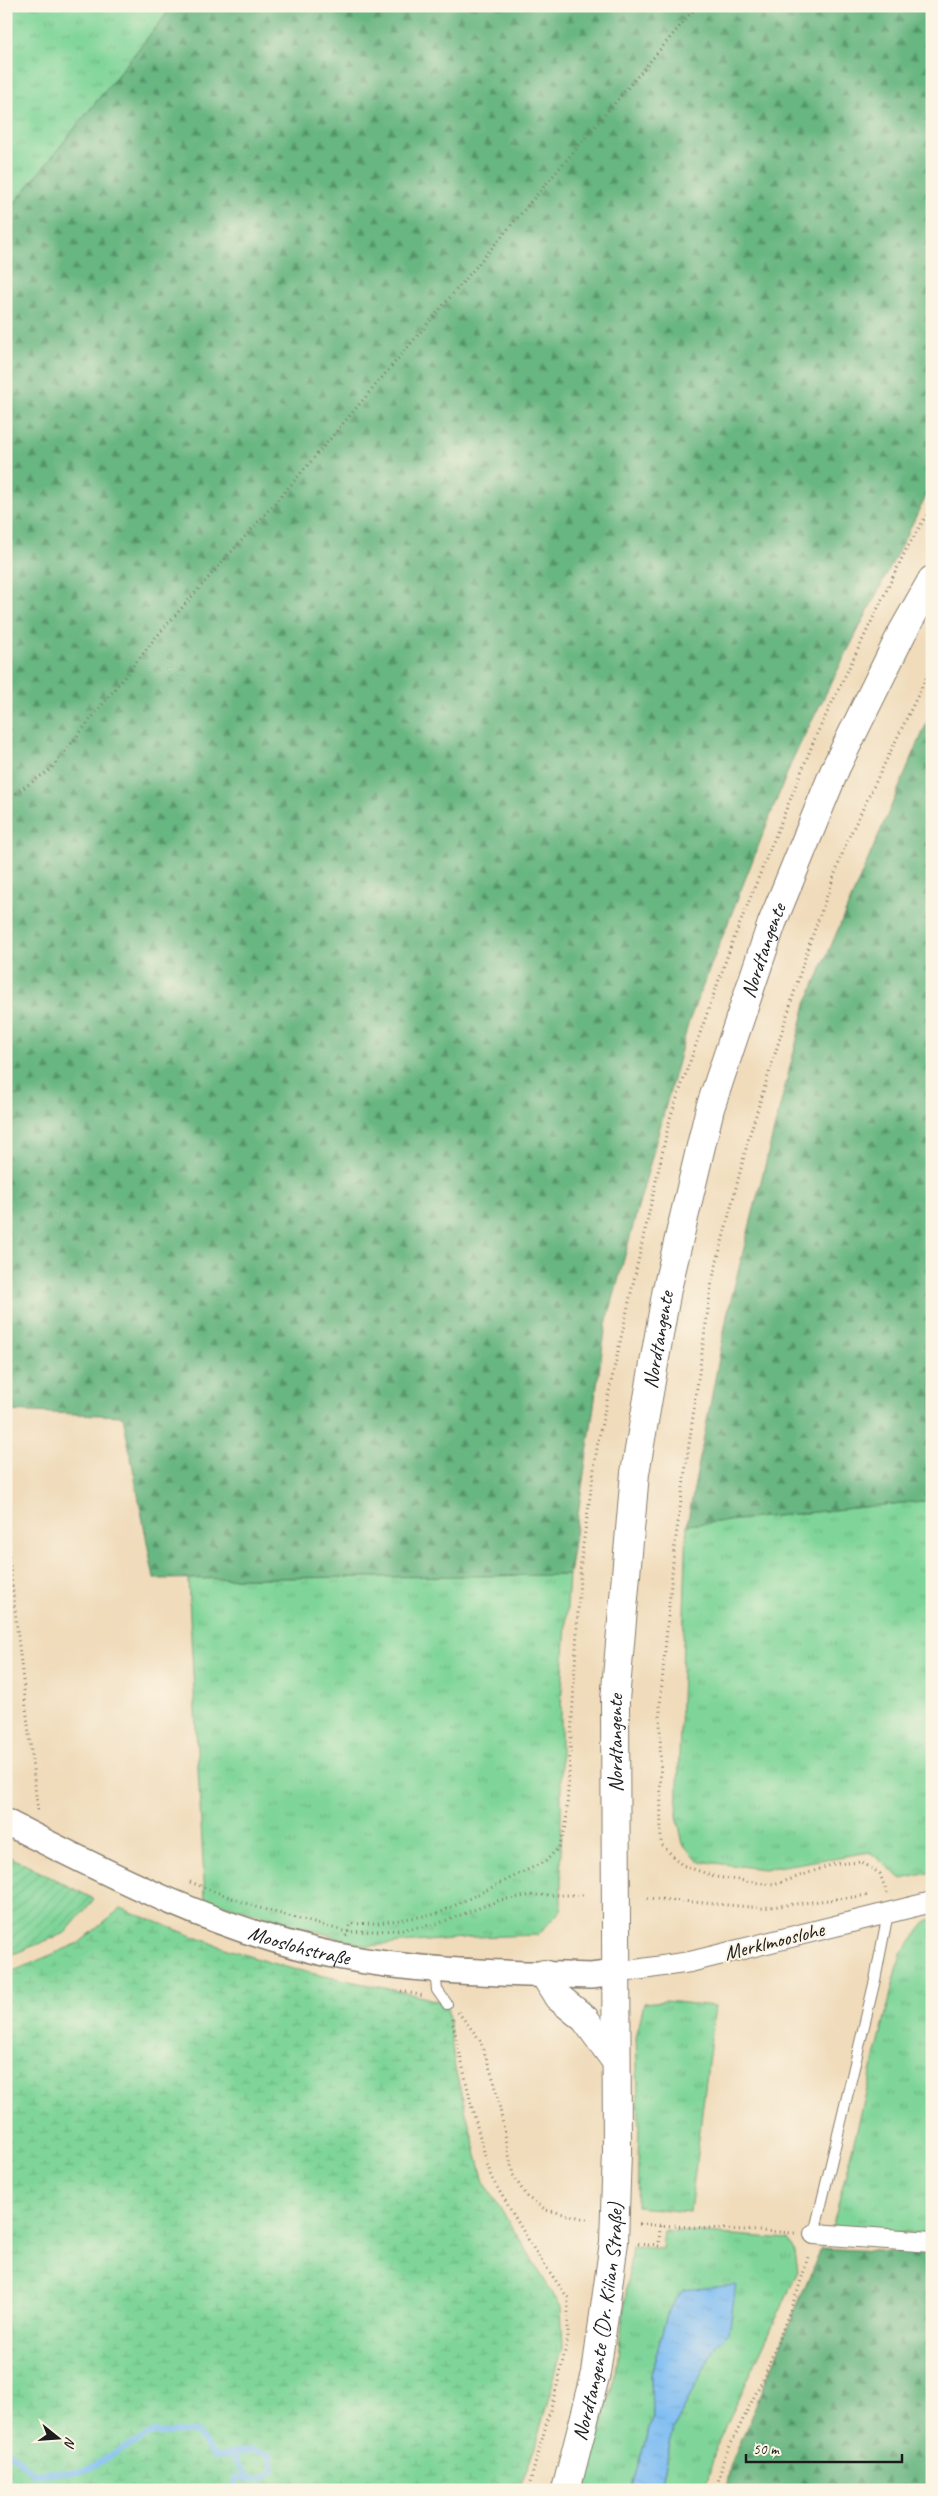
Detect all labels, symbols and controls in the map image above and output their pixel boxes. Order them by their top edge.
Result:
street label: Nordtangente [735,897,793,1001]
street label: Nordtangente [637,1287,680,1391]
street label: Nordtangente [602,1691,629,1792]
street label: Merklmooslohe [721,1916,828,1966]
street label: Mooslohstraße [245,1919,354,1971]
street label: Nordtangente (Dr. Kilian Straße) [566,2201,628,2443]
north arrow [32,2414,82,2464]
scale bar [746,2431,902,2463]
text: N [60,2435,79,2451]
text: 50 m [753,2440,780,2459]

